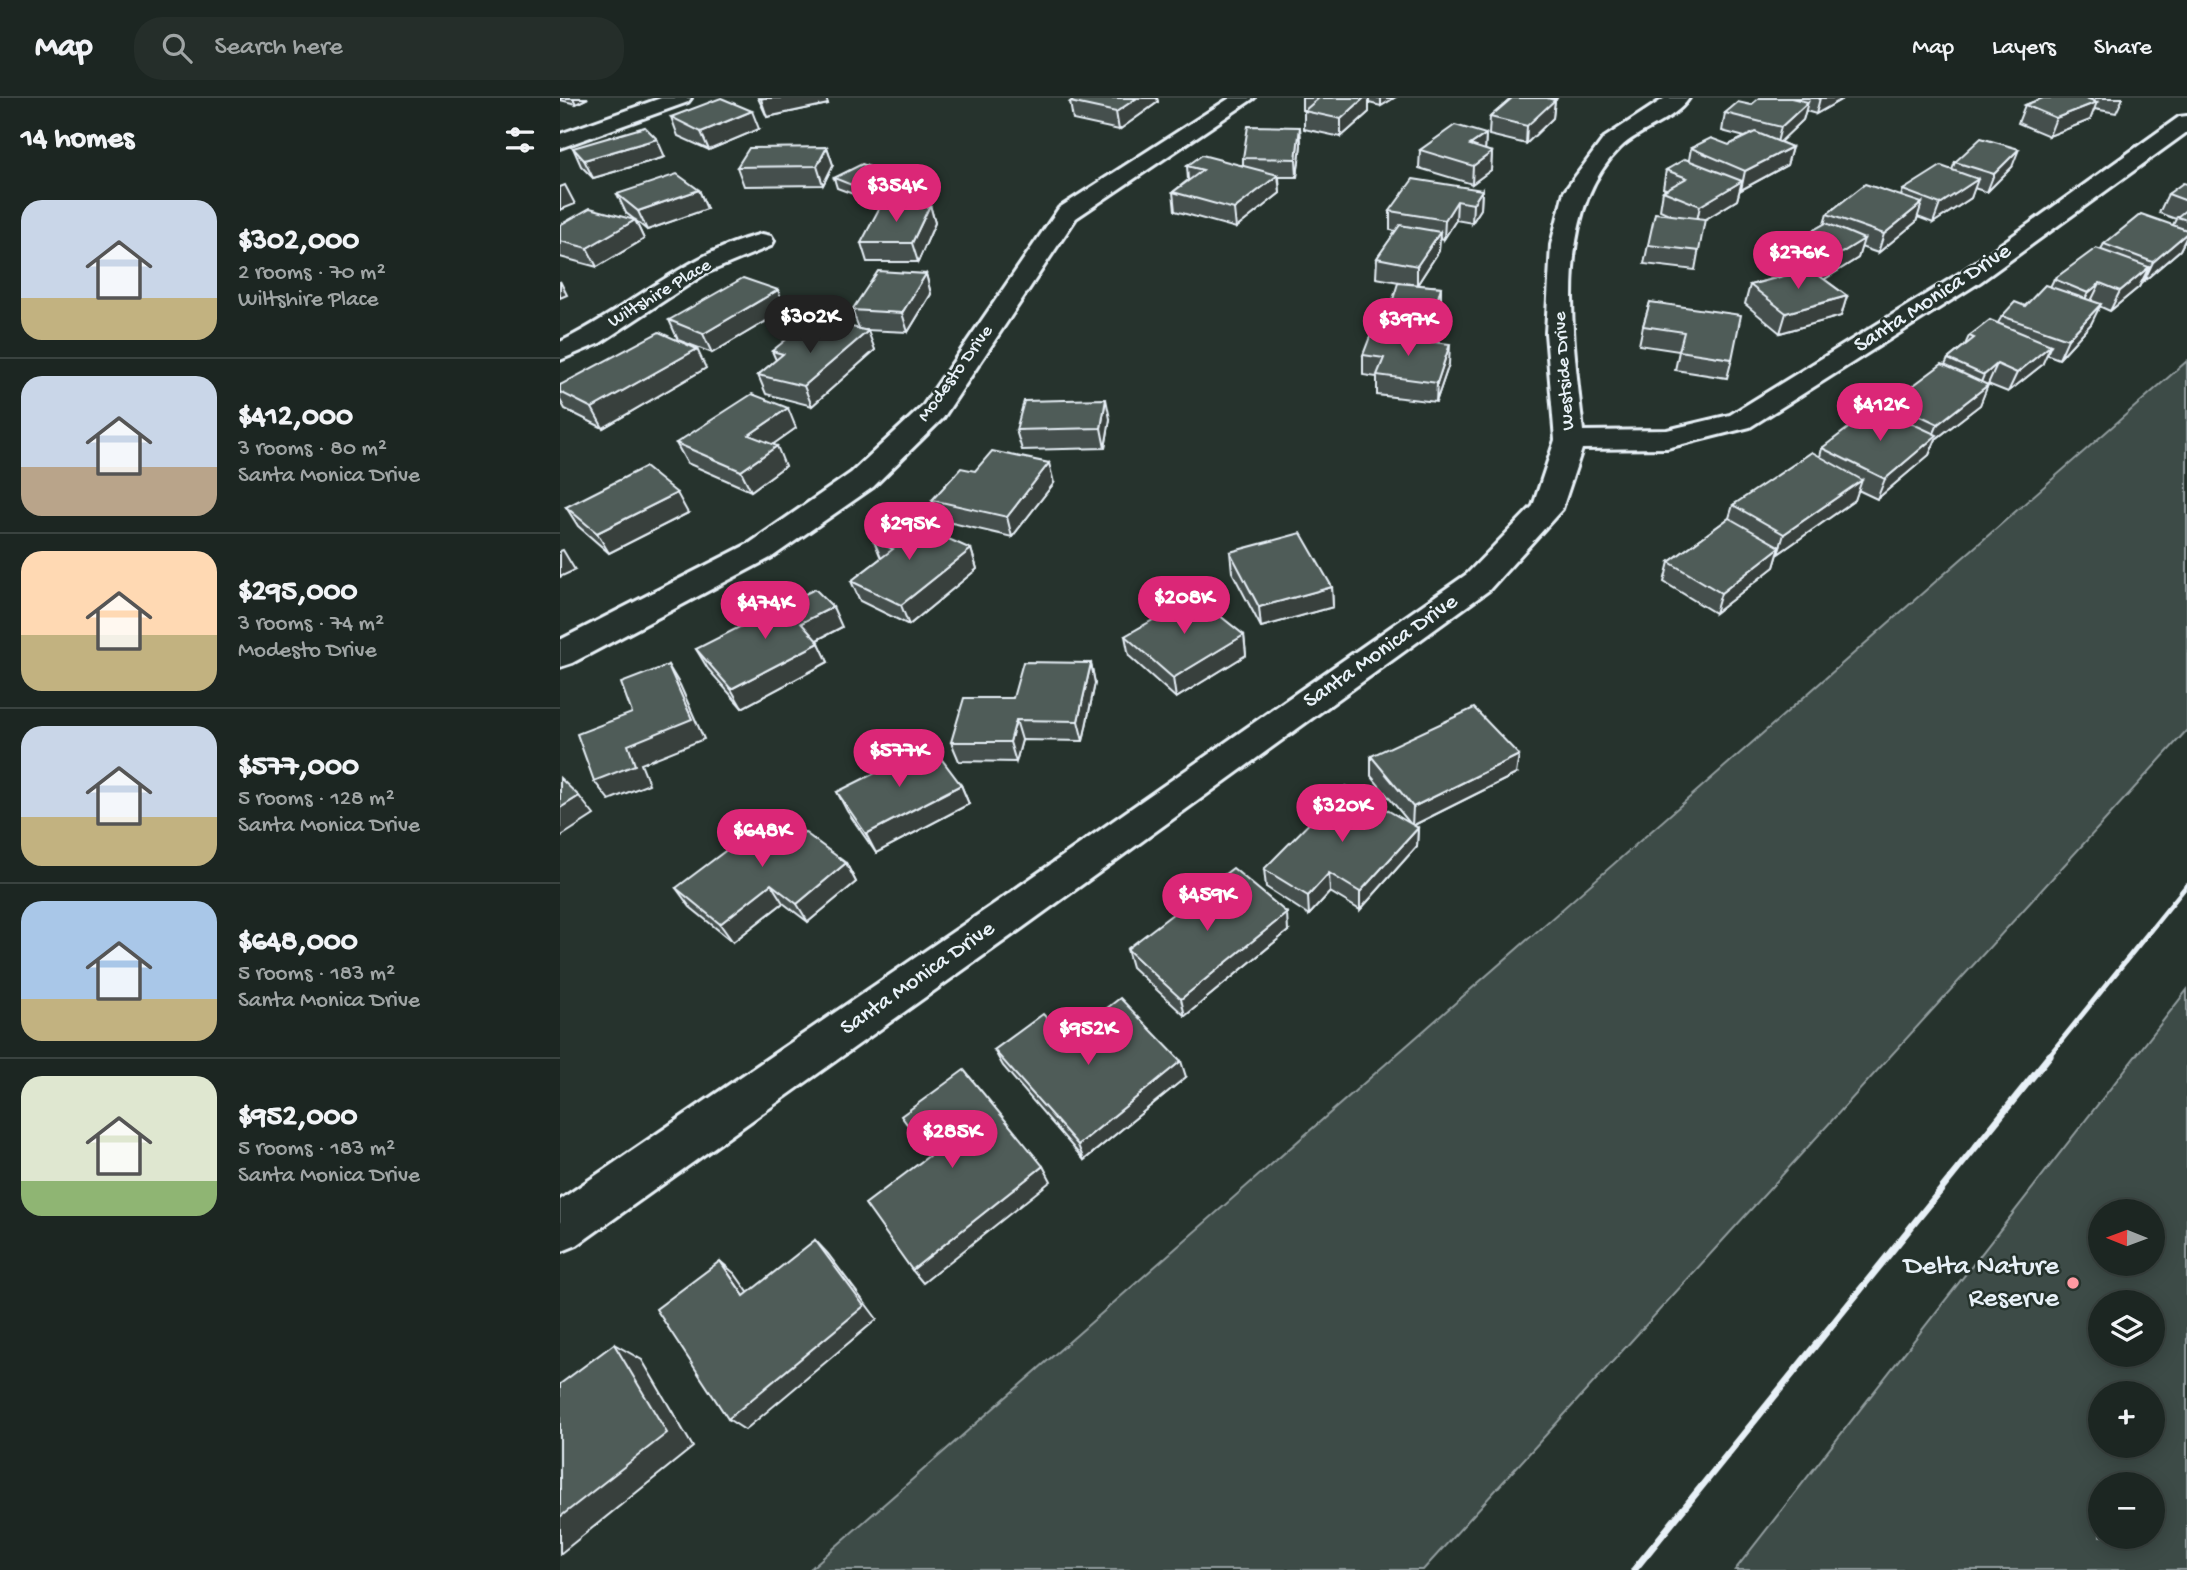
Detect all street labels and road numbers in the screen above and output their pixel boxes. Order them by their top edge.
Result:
street label: Santa Monica Drive [1849,238,2018,360]
street label: Wiltshire Place [604,254,716,334]
street label: Westside Drive [1549,311,1581,431]
street label: Modesto Drive [913,321,999,427]
street label: Santa Monica Drive [1299,588,1464,715]
street label: Santa Monica Drive [836,915,1001,1042]

